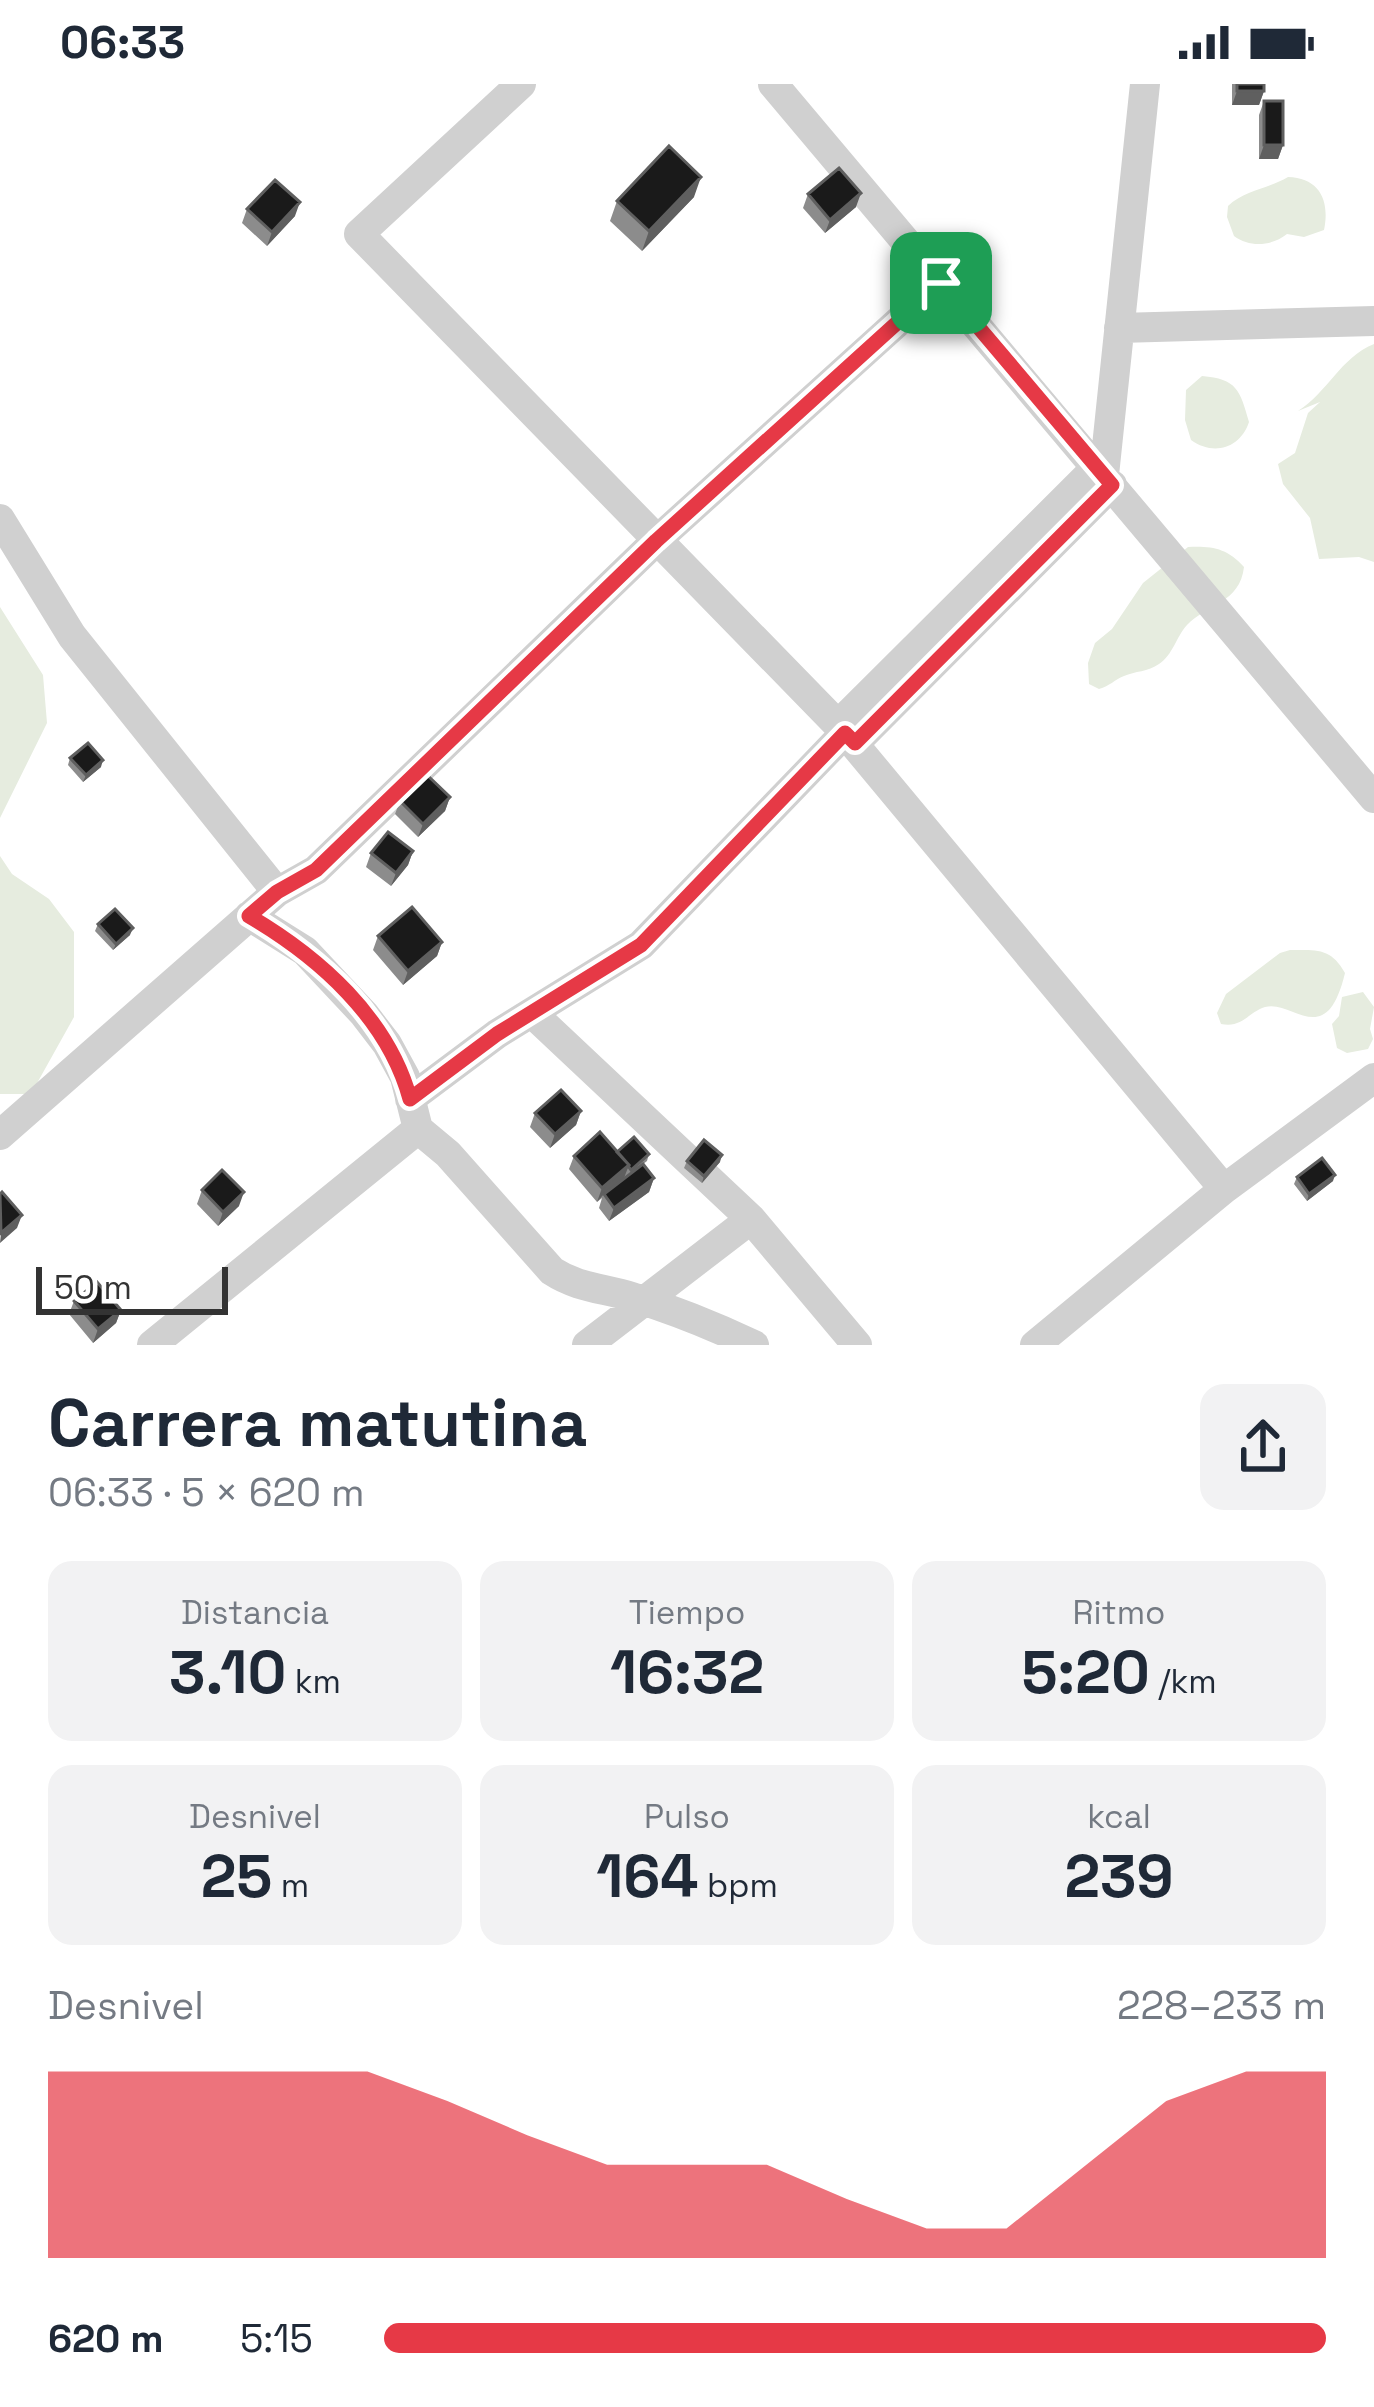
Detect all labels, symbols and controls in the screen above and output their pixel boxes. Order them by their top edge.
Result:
text: 06:33 [60,14,185,71]
pin [890,232,992,334]
icon: arrive [908,250,974,316]
scale bar [36,1261,228,1314]
text: 50 m [54,1267,132,1309]
text: Carrera matutina [48,1381,587,1465]
button: share [1200,1384,1326,1510]
text: 06:33 · 5 × 620 m [48,1468,365,1517]
text: Distancia [181,1592,329,1634]
text: Tiempo [629,1592,745,1634]
text: Ritmo [1073,1592,1165,1634]
text: 3.10 [169,1634,286,1711]
text: 16:32 [610,1634,764,1711]
text: 5:20 [1021,1634,1150,1711]
text: km [286,1661,341,1703]
text: /km [1150,1661,1217,1703]
text: Desnivel [189,1796,321,1838]
text: Pulso [644,1796,730,1838]
text: kcal [1087,1796,1151,1838]
text: 25 [201,1838,272,1915]
text: 164 [596,1838,699,1915]
text: 239 [1064,1838,1174,1915]
text: m [272,1865,309,1907]
text: bpm [699,1865,778,1907]
text: Desnivel [48,1981,204,2030]
text: 228–233 m [1117,1981,1326,2030]
text: 620 m [48,2314,164,2363]
text: 5:15 [240,2314,313,2363]

